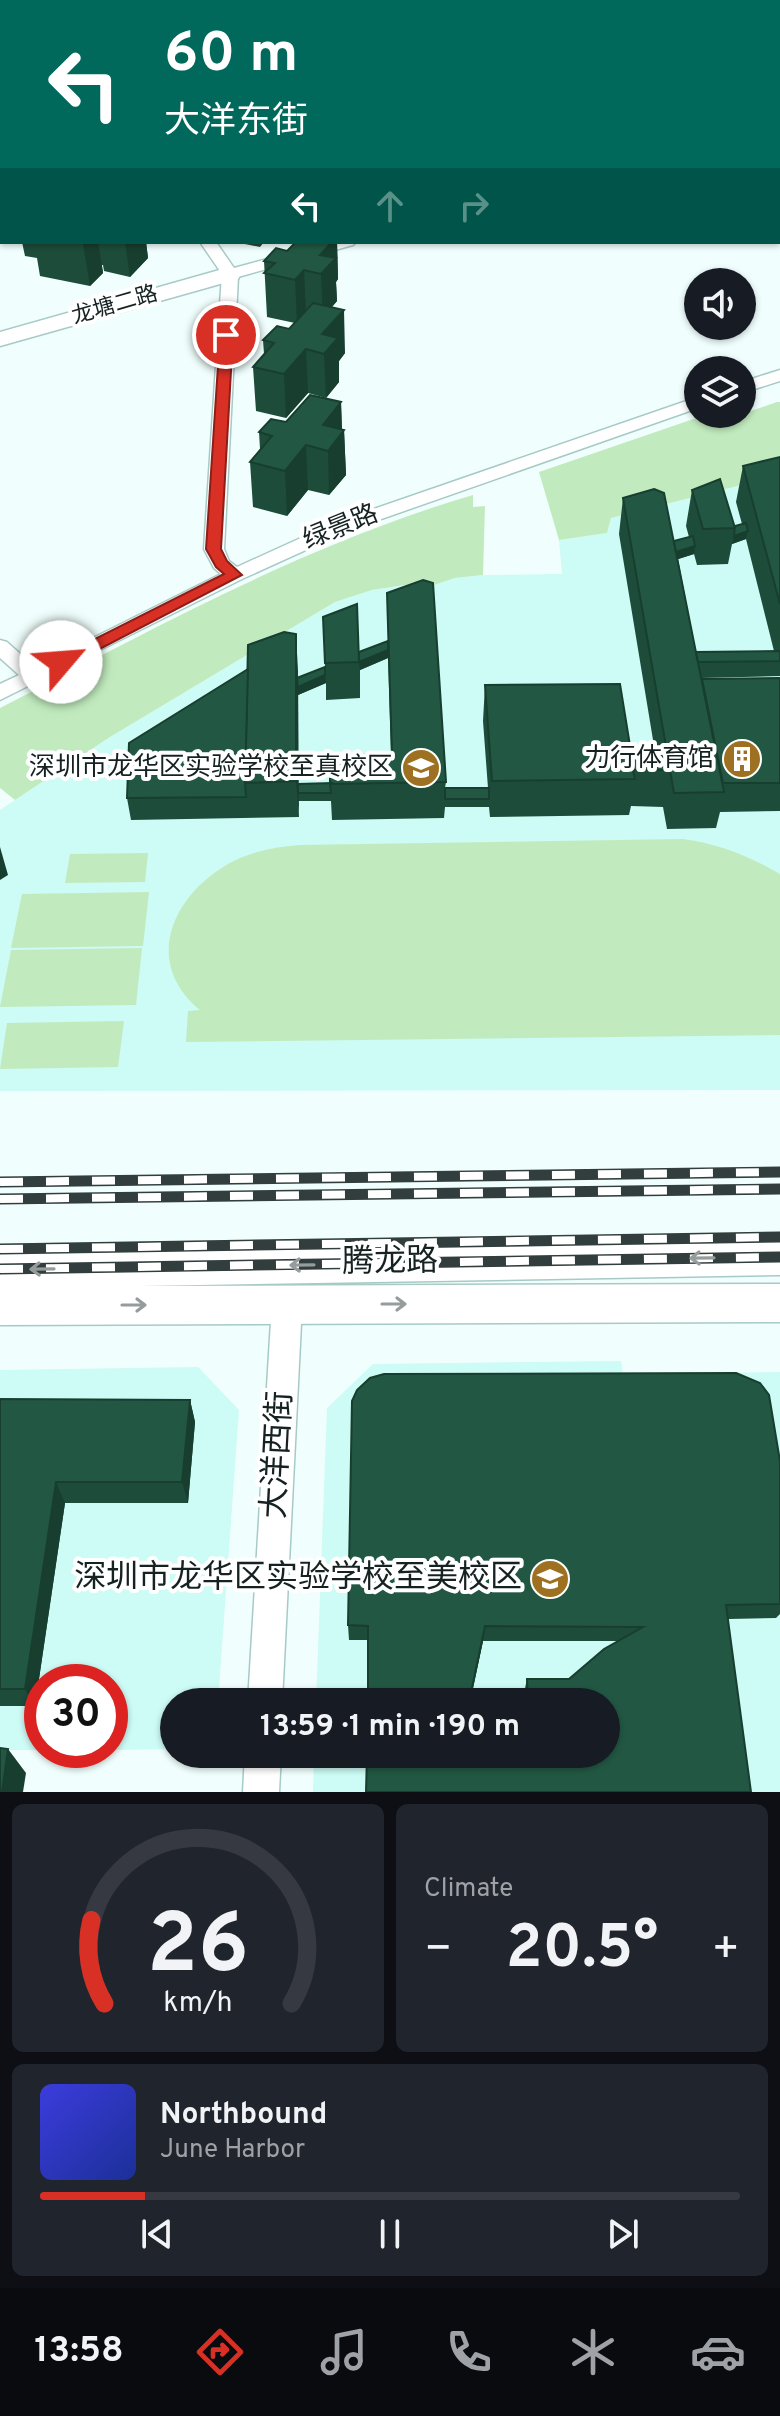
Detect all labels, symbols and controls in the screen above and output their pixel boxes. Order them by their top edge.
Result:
text: 60 m [164,21,298,91]
icon: left [32,32,136,136]
text: 大洋东街 [164,100,308,146]
icon: left [284,184,328,228]
icon: ahead [368,184,412,228]
icon: right [452,184,496,228]
map controls [684,268,756,428]
button: sound [684,268,756,340]
street label: 龙塘二路 [69,281,161,331]
pin [192,301,260,369]
icon: arrive [204,313,248,357]
button: layers [684,356,756,428]
street label: 绿景路 [299,498,383,558]
position arrow [19,620,103,704]
building icon: 力行体育馆 [721,738,763,780]
place label: 力行体育馆 [584,743,714,776]
school or university icon: 深圳市龙华区实验学校至真校区 [400,747,442,789]
place label: 深圳市龙华区实验学校至真校区 [29,752,393,785]
street label: 腾龙路 [342,1242,438,1284]
one-way arrow [689,1250,716,1266]
one-way arrow [289,1257,316,1273]
one-way arrow [29,1261,56,1277]
one-way arrow [380,1296,407,1312]
one-way arrow [120,1297,147,1313]
street label: 大洋西街 [256,1390,302,1520]
school or university icon: 深圳市龙华区实验学校至美校区 [529,1558,571,1600]
place label: 深圳市龙华区实验学校至美校区 [74,1559,522,1599]
speed limit sign: 30 [24,1664,128,1768]
text: 13:59 · 1 min · 190 m [260,1709,520,1746]
text: Climate [424,1873,513,1906]
text: 26 [147,1897,249,2002]
text: 20.5° [506,1913,658,1989]
text: − [424,1923,452,1979]
text: + [712,1923,740,1979]
text: km/h [163,1986,233,2022]
text: Northbound [160,2097,327,2134]
text: June Harbor [160,2134,305,2167]
icon: previous [135,2212,179,2256]
icon: pause [368,2212,412,2256]
icon: next [601,2212,645,2256]
icon: directions [192,2324,248,2380]
icon: music [316,2324,372,2380]
icon: phone [441,2324,497,2380]
icon: climate [565,2324,621,2380]
icon: car [690,2324,746,2380]
text: 13:58 [34,2329,124,2375]

